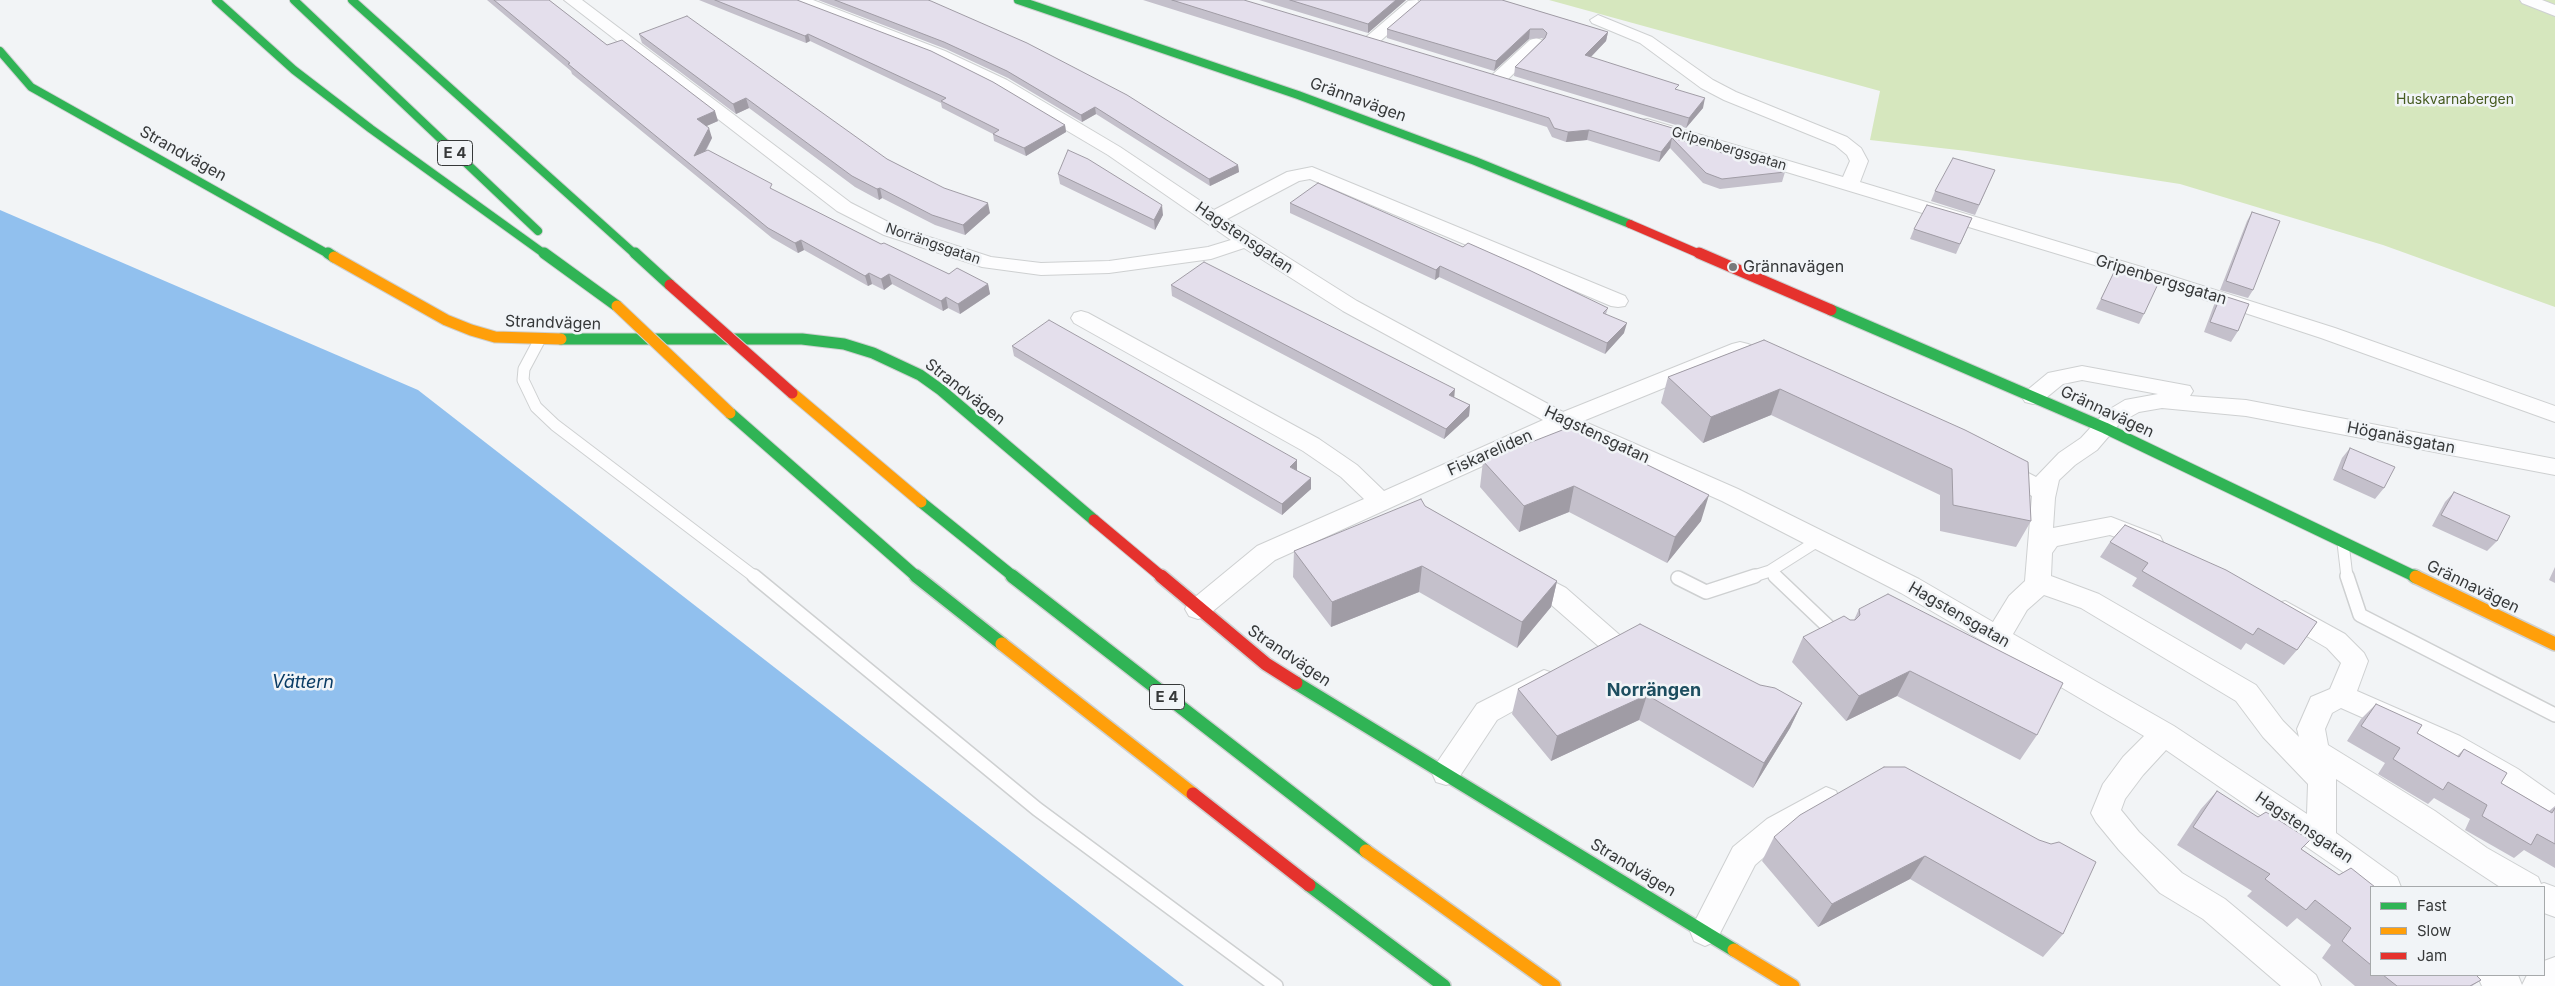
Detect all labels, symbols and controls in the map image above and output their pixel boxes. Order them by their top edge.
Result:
street label: Grännavägen [1307,74,1409,126]
park label: Huskvarnabergen [2396,92,2514,108]
street label: Strandvägen [136,122,230,186]
street label: Gripenbergsgatan [1669,124,1789,174]
road number: E 4 [438,140,472,166]
street label: Hagstensgatan [1191,198,1297,278]
street label: Norrängsgatan [883,220,983,268]
street label: Gripenbergsgatan [2093,251,2229,309]
place label: Grännavägen [1743,257,1844,277]
marker: Grännavägen [1727,261,1739,273]
street label: Strandvägen [505,312,601,334]
street label: Strandvägen [921,355,1009,429]
street label: Grännavägen [2057,382,2157,442]
street label: Hagstensgatan [1541,402,1653,468]
street label: Höganäsgatan [2345,418,2457,458]
street label: Fiskareliden [1445,426,1535,480]
street label: Grännavägen [2423,556,2523,618]
street label: Hagstensgatan [1905,578,2013,652]
street label: Strandvägen [1244,621,1334,691]
water label: Vättern [272,672,334,694]
district label: Norrängen [1607,680,1701,702]
road number: E 4 [1150,684,1184,710]
street label: Hagstensgatan [2251,788,2357,868]
street label: Strandvägen [1587,835,1679,901]
legend [2370,886,2545,976]
text: Fast [2417,896,2447,915]
text: Slow [2417,921,2451,940]
text: Jam [2417,946,2447,965]

